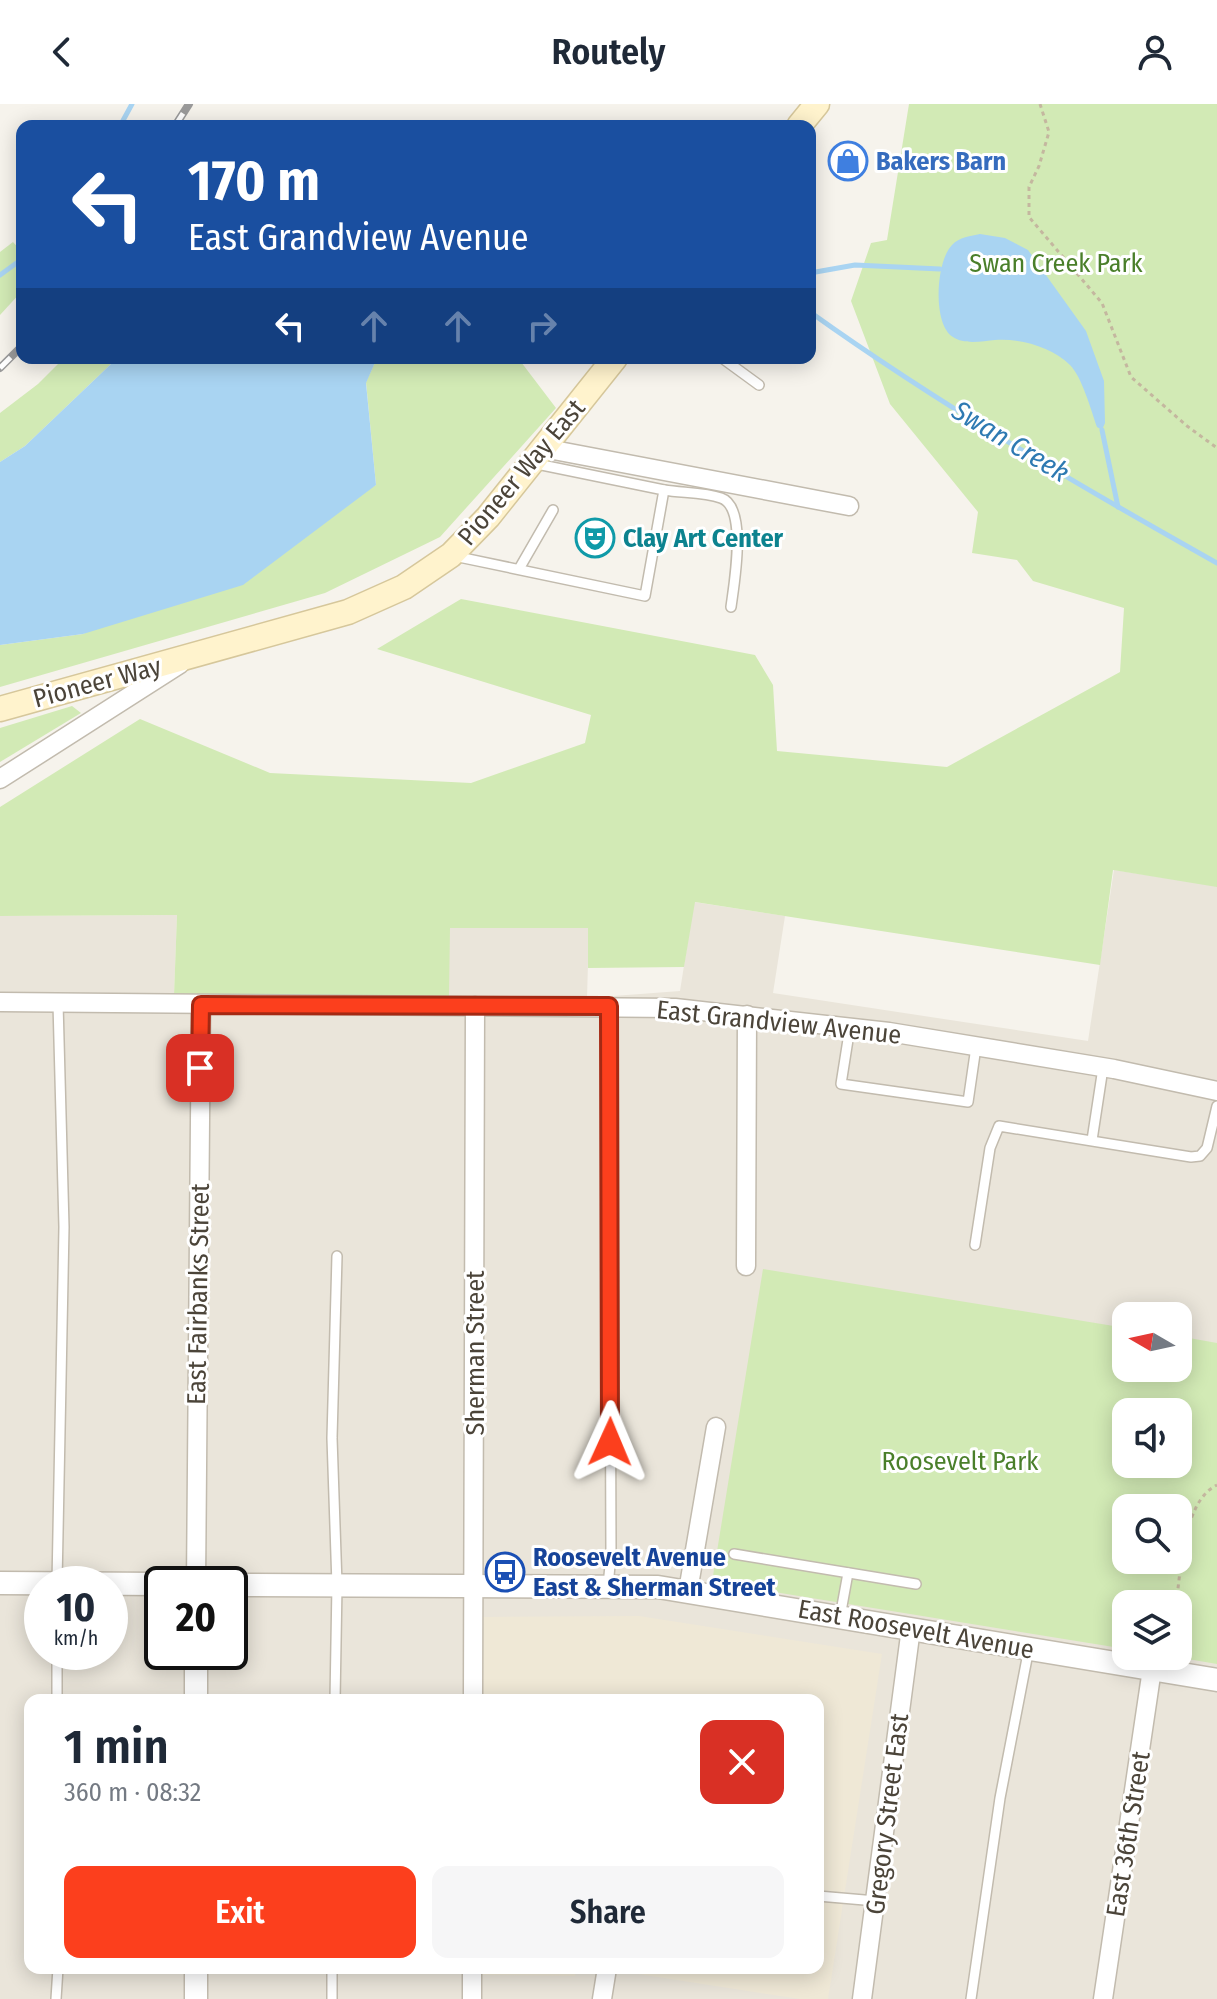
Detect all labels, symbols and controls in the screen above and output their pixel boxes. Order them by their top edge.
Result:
icon: back [40,30,84,74]
text: Routely [552,30,665,74]
icon: person [1133,30,1177,74]
shop icon: Bakers Barn [827,140,869,182]
place label: Bakers Barn [876,146,1006,177]
text: 170 m [188,148,320,215]
icon: left [56,152,160,256]
text: East Grandview Avenue [188,216,529,260]
park label: Swan Creek Park [969,248,1144,279]
icon: left [268,304,312,348]
icon: ahead [352,304,396,348]
icon: ahead [436,304,480,348]
icon: right [520,304,564,348]
street label: Pioneer Way East [451,393,592,552]
water label: Swan Creek [946,393,1075,489]
theatre icon: Clay Art Center [574,517,616,559]
place label: Clay Art Center [623,523,784,554]
street label: Pioneer Way [30,650,165,714]
street label: East Grandview Avenue [655,994,903,1051]
pin [166,1034,234,1102]
icon: arrive [178,1046,222,1090]
street label: East Fairbanks Street [181,1183,216,1405]
street label: Sherman Street [460,1270,491,1436]
north arrow [1112,1302,1192,1382]
map controls [1112,1302,1192,1670]
button: sound [1112,1398,1192,1478]
position arrow [568,1400,652,1484]
park label: Roosevelt Park [882,1446,1039,1477]
button: search [1112,1494,1192,1574]
place label: Roosevelt Avenue East & Sherman Street [533,1542,777,1603]
bus stop icon: Roosevelt Avenue East & Sherman Street [484,1551,526,1593]
speed limit sign: 20 [144,1566,248,1670]
text: 10 [57,1584,95,1632]
button: layers [1112,1590,1192,1670]
street label: East Roosevelt Avenue [796,1593,1036,1666]
text: km/h [54,1626,98,1650]
street label: Gregory Street East [860,1711,915,1916]
text: 1 min [64,1718,169,1776]
button: close [700,1720,784,1804]
street label: East 36th Street [1100,1749,1157,1919]
text: 360 m · 08:32 [64,1777,201,1808]
button: Exit [64,1866,416,1958]
button: Share [432,1866,784,1958]

